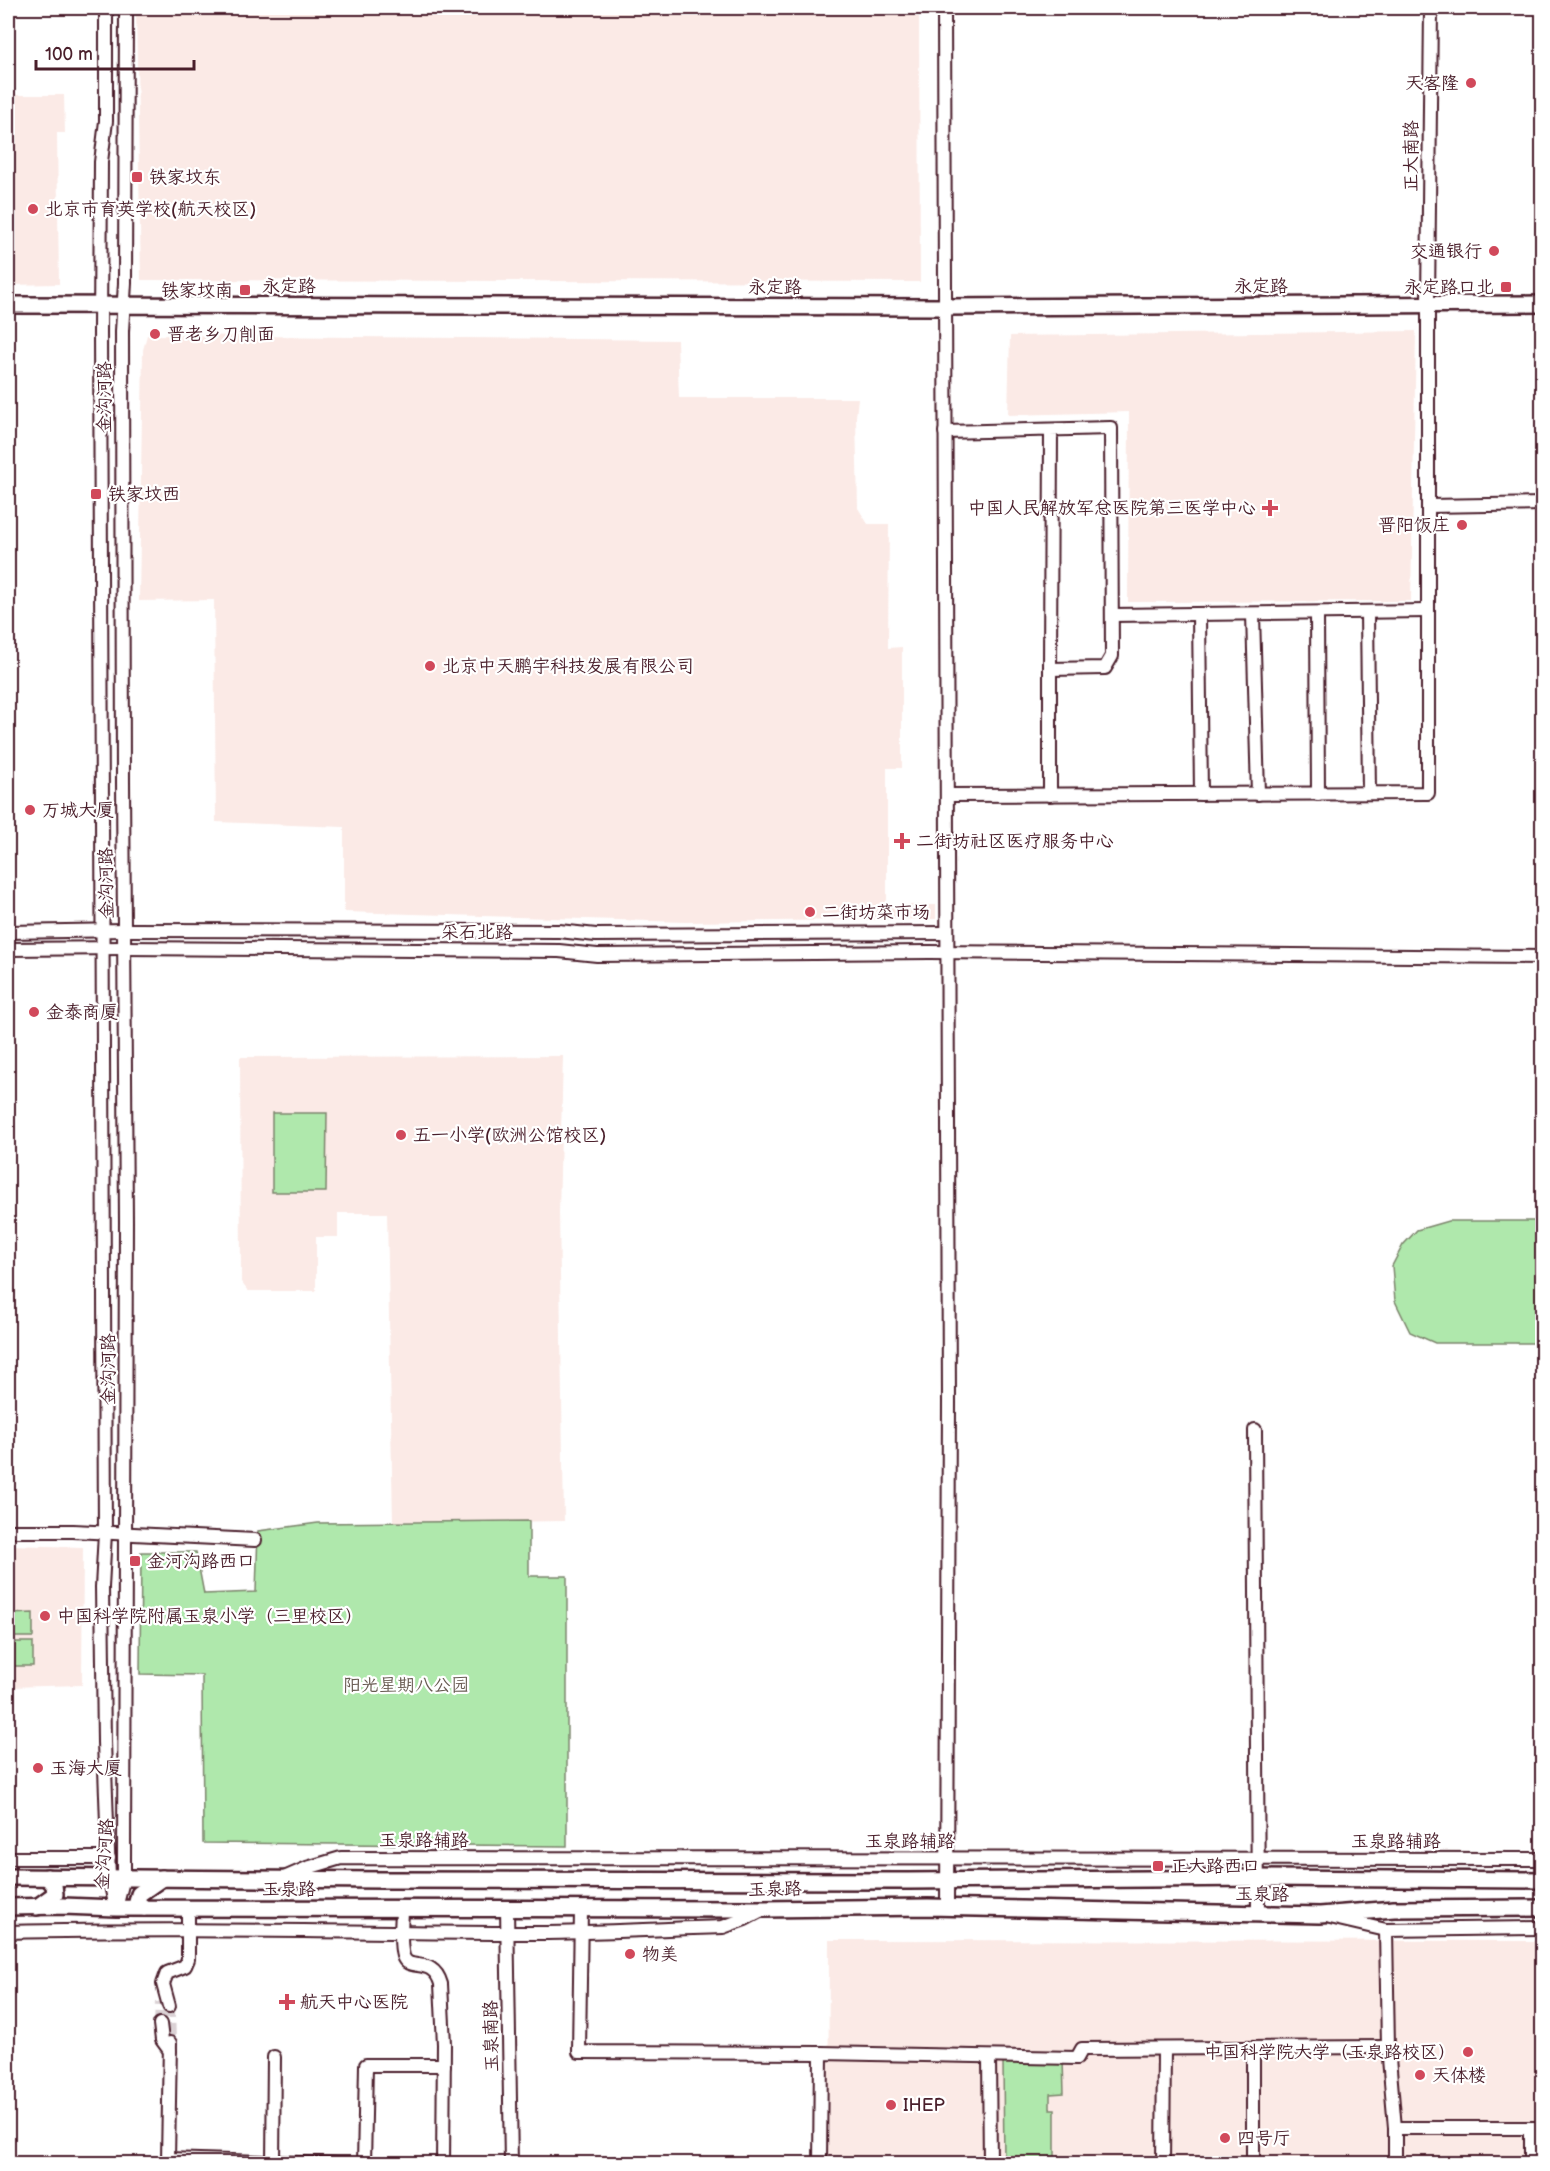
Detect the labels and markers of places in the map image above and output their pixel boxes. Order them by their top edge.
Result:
place label: 天客隆 [1405,73,1459,94]
marker: 天客隆 [1464,76,1478,90]
place label: 铁家坟东 [149,167,221,188]
marker: 铁家坟东 [130,170,144,184]
place label: 北京市育英学校(航天校区) [45,199,256,220]
marker: 北京市育英学校(航天校区) [26,202,40,216]
place label: 交通银行 [1410,241,1482,262]
marker: 交通银行 [1487,244,1501,258]
place label: 永定路口北 [1404,277,1494,298]
place label: 铁家坟南 [161,280,233,301]
marker: 永定路口北 [1499,280,1513,294]
marker: 铁家坟南 [238,283,252,297]
place label: 晋老乡刀削面 [167,324,275,345]
marker: 晋老乡刀削面 [148,327,162,341]
place label: 铁家坟西 [108,484,180,505]
marker: 铁家坟西 [89,487,103,501]
place label: 中国人民解放军总医院第三医学中心 [968,498,1256,519]
marker: 中国人民解放军总医院第三医学中心 [1261,499,1279,517]
place label: 晋阳饭庄 [1378,515,1450,536]
marker: 晋阳饭庄 [1455,518,1469,532]
place label: 北京中天鹏宇科技发展有限公司 [442,656,694,677]
marker: 北京中天鹏宇科技发展有限公司 [423,659,437,673]
place label: 万城大厦 [42,800,114,821]
marker: 万城大厦 [23,803,37,817]
place label: 二街坊社区医疗服务中心 [916,831,1114,852]
marker: 二街坊社区医疗服务中心 [893,832,911,850]
place label: 二街坊菜市场 [822,902,930,923]
marker: 二街坊菜市场 [803,905,817,919]
place label: 金泰商厦 [46,1002,118,1023]
marker: 金泰商厦 [27,1005,41,1019]
place label: 五一小学(欧洲公馆校区) [413,1125,606,1146]
marker: 五一小学(欧洲公馆校区) [394,1128,408,1142]
place label: 金河沟路西口 [147,1551,255,1572]
marker: 金河沟路西口 [128,1554,142,1568]
place label: 中国科学院附属玉泉小学（三里校区） [57,1606,363,1627]
marker: 中国科学院附属玉泉小学（三里校区） [38,1609,52,1623]
place label: 玉海大厦 [50,1758,122,1779]
marker: 玉海大厦 [31,1761,45,1775]
place label: 正大路西口 [1170,1856,1260,1877]
marker: 正大路西口 [1151,1859,1165,1873]
place label: 物美 [642,1944,678,1965]
marker: 物美 [623,1947,637,1961]
place label: 航天中心医院 [300,1992,408,2013]
marker: 航天中心医院 [278,1993,296,2011]
place label: 中国科学院大学（玉泉路校区） [1204,2042,1456,2063]
marker: 中国科学院大学（玉泉路校区） [1461,2045,1475,2059]
place label: 天体楼 [1432,2065,1486,2086]
marker: 天体楼 [1413,2068,1427,2082]
place label: IHEP [903,2095,946,2116]
marker: IHEP [884,2098,898,2112]
place label: 四号厅 [1237,2128,1291,2149]
marker: 四号厅 [1218,2131,1232,2145]

